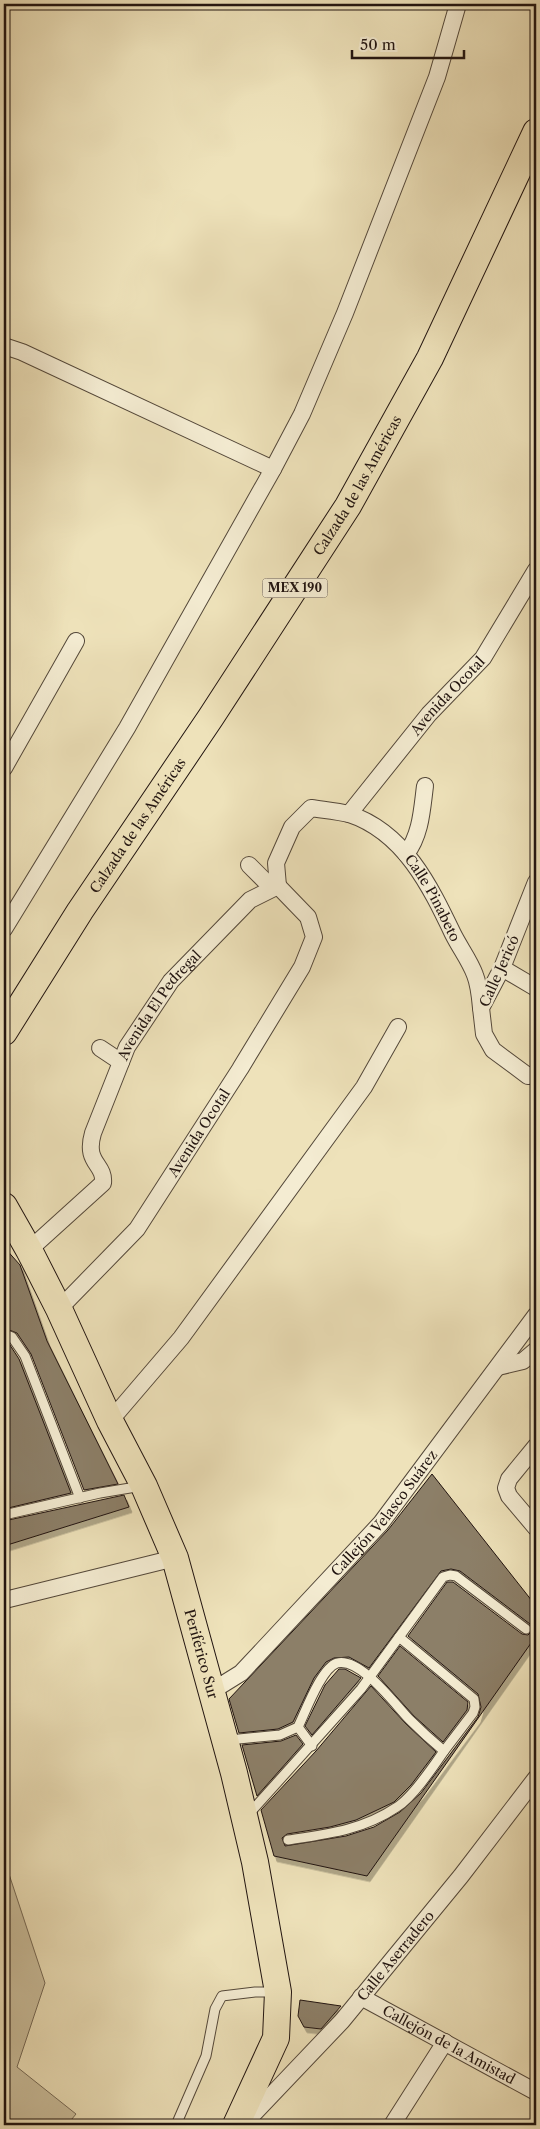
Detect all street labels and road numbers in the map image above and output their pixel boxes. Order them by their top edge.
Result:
street label: Calzada de las Américas [309,412,405,559]
road number: MEX 190 [262,578,328,598]
street label: Avenida Ocotal [406,653,489,740]
street label: Calzada de las Américas [86,754,190,897]
street label: Calle Pinabeto [401,851,464,945]
street label: Calle Jericó [475,932,523,1010]
street label: Avenida El Pedregal [113,946,205,1064]
street label: Avenida Ocotal [163,1085,234,1181]
street label: Callejón Velasco Suárez [327,1446,441,1580]
street label: Periférico Sur [180,1607,222,1701]
street label: Calle Aserradero [353,1907,438,2005]
street label: Callejón de la Amistad [379,2001,519,2088]

